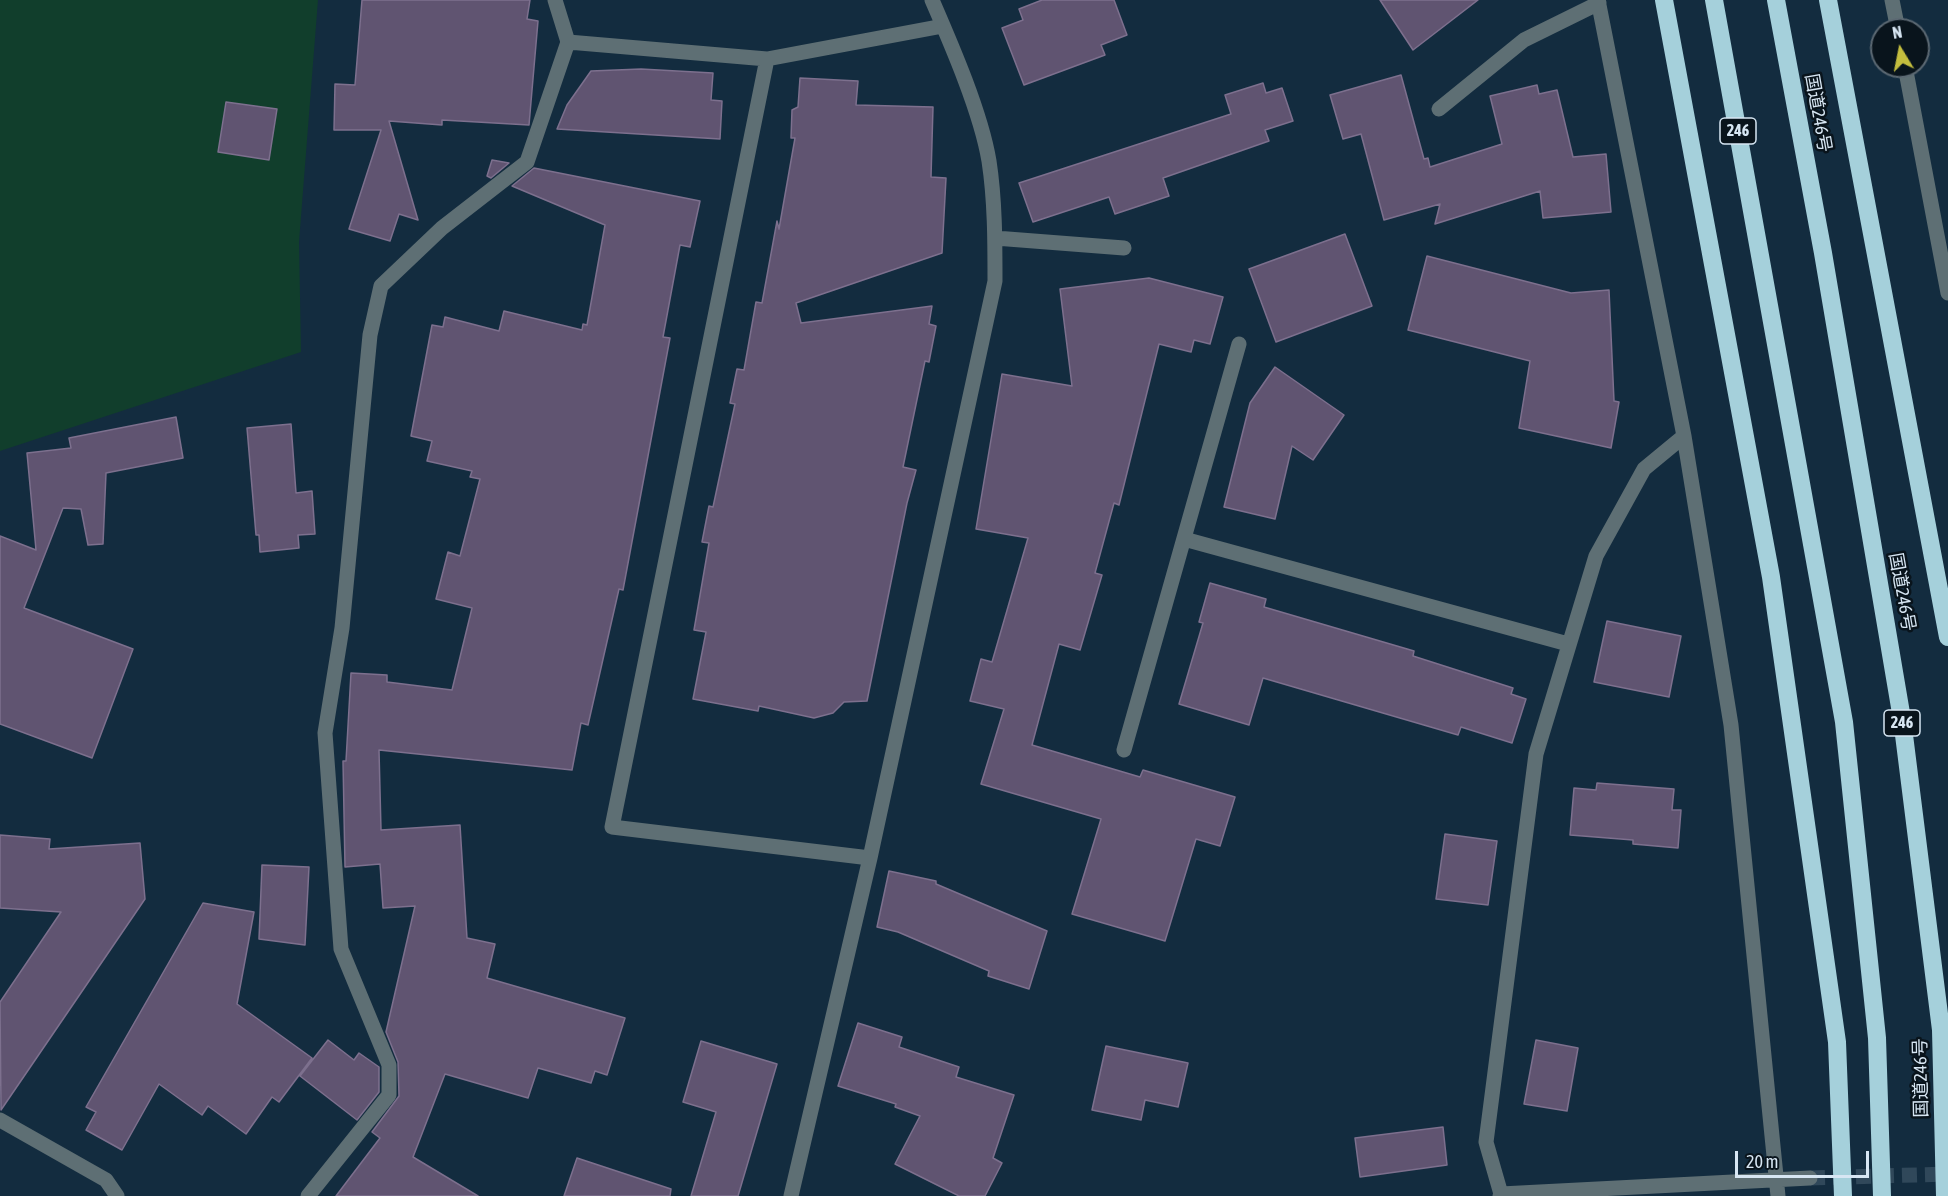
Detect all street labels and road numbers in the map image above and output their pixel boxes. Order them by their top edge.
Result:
street label: 国道246号 [1800,72,1836,154]
road number: 246 [1720,118,1756,144]
street label: 国道246号 [1884,551,1920,633]
road number: 246 [1884,710,1920,736]
street label: 国道246号 [1910,1038,1932,1118]

